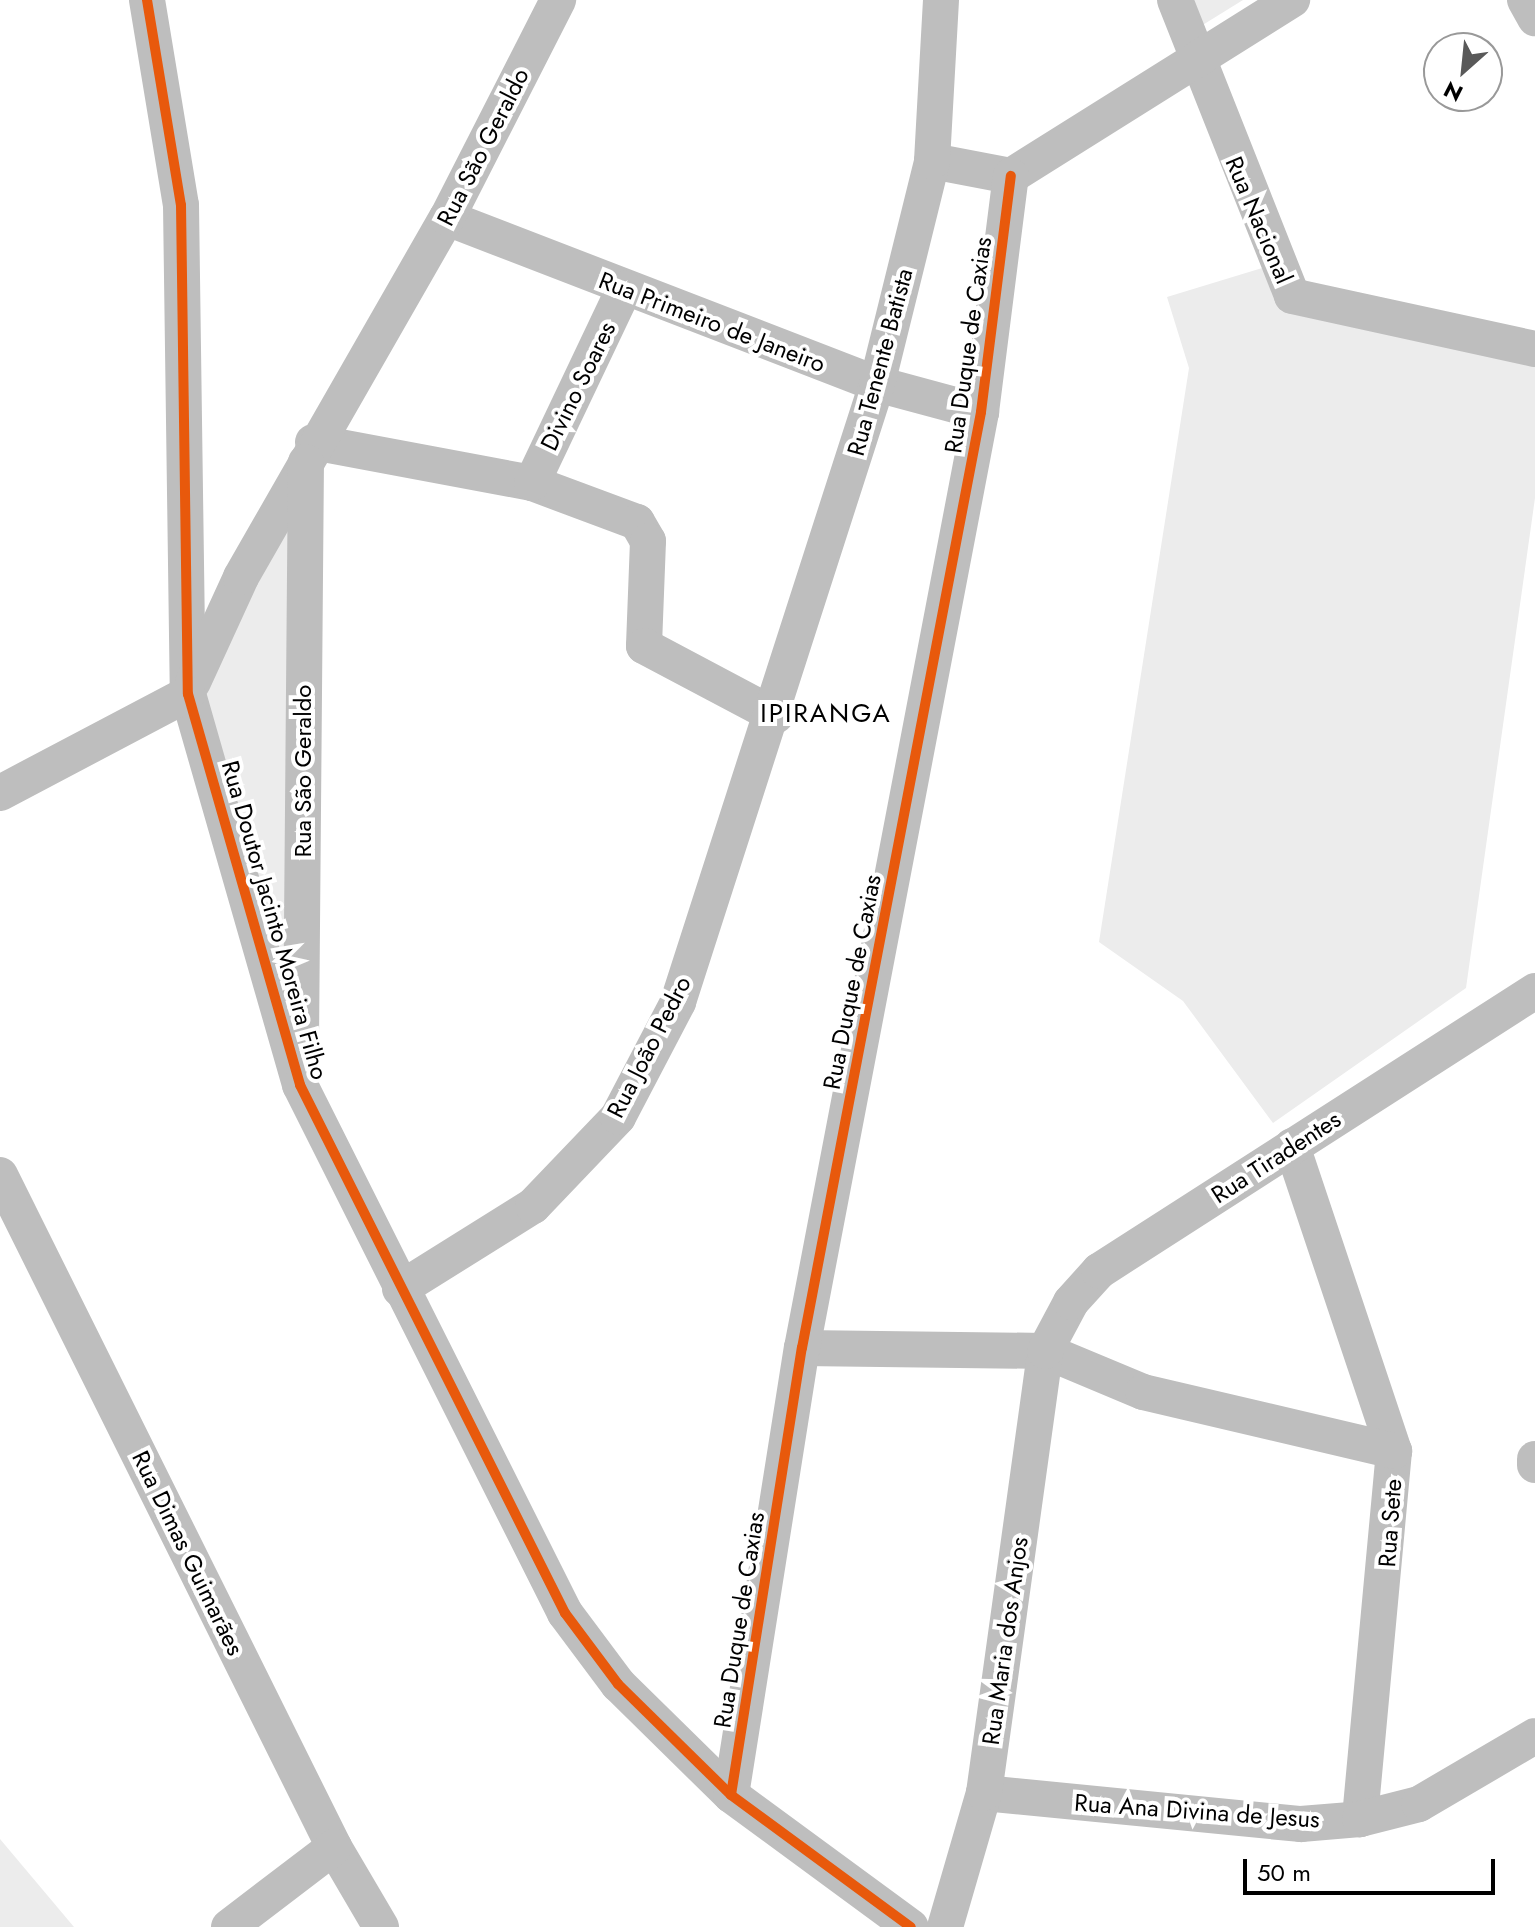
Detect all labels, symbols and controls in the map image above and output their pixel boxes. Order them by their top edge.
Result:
north arrow [1423,32,1503,112]
street label: Rua São Geraldo [431,63,535,231]
text: N [1438,73,1468,110]
street label: Rua Nacional [1219,152,1299,288]
street label: Rua Duque de Caxias [939,235,997,455]
street label: Rua Tenente Batista [841,265,919,459]
street label: Rua Primeiro de Janeiro [595,266,829,378]
street label: Divino Soares [534,317,622,455]
street label: Rua São Geraldo [289,685,317,857]
district label: IPIRANGA [760,698,892,730]
street label: Rua Doutor Jacinto Moreira Filho [216,757,334,1083]
street label: Rua Duque de Caxias [817,872,887,1092]
street label: Rua João Pedro [601,971,697,1123]
street label: Rua Tiradentes [1206,1105,1346,1209]
street label: Rua Dimas Guimarães [126,1446,250,1660]
street label: Rua Sete [1373,1478,1407,1568]
street label: Rua Duque de Caxias [708,1510,770,1730]
street label: Rua Maria dos Anjos [976,1535,1034,1747]
street label: Rua Ana Divina de Jesus [1073,1788,1321,1834]
scale bar [1247,1843,1499,1893]
text: 50 m [1257,1855,1311,1890]

